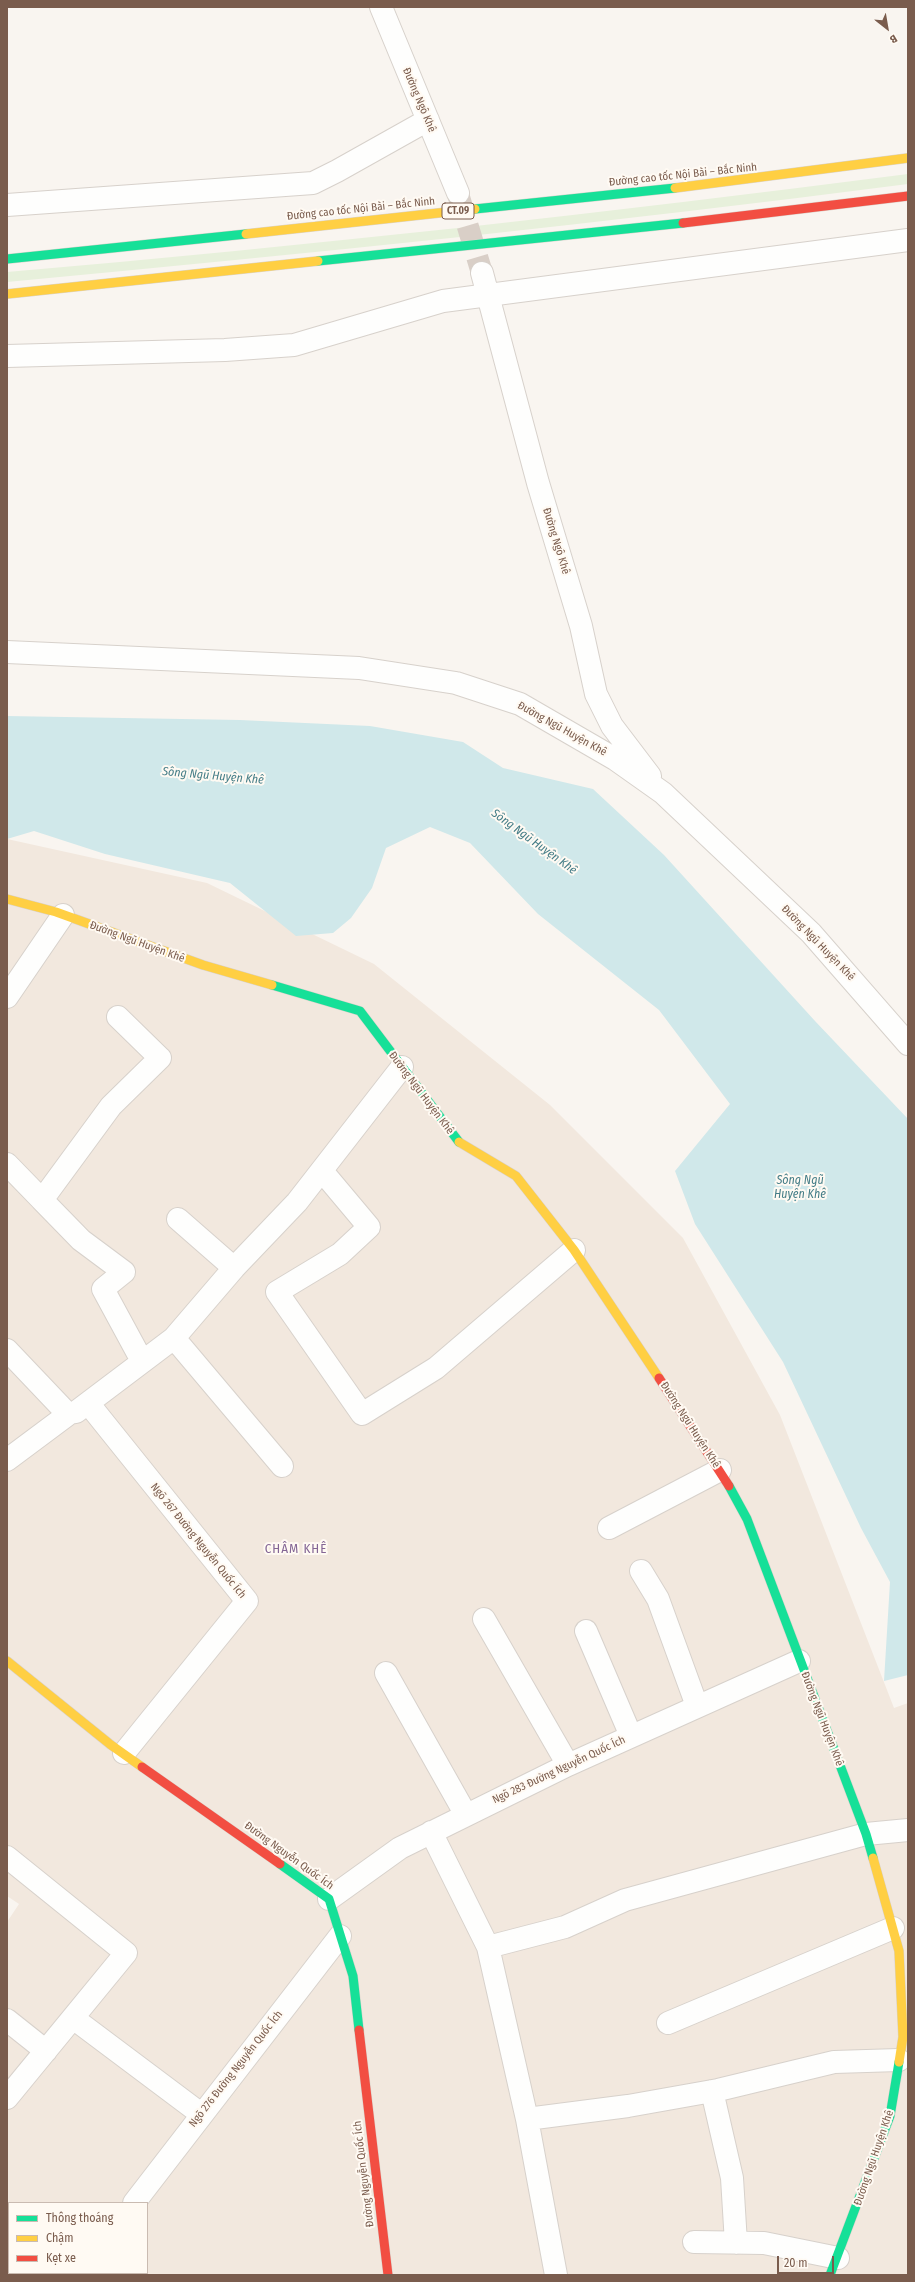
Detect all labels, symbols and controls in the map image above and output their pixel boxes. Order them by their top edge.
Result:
north arrow [867,8,907,48]
text: B [887,32,899,46]
street label: Đường Ngô Khê [399,66,439,134]
street label: Đường cao tốc Nội Bài – Bắc Ninh [608,161,758,189]
street label: Đường cao tốc Nội Bài – Bắc Ninh [286,195,436,223]
road number: CT.09 [442,203,474,219]
street label: Đường Ngô Khê [540,506,572,576]
street label: Đường Ngũ Huyện Khê [515,699,609,759]
water label: Sông Ngũ Huyện Khê [162,764,264,788]
water label: Sông Ngũ Huyện Khê [489,806,579,878]
street label: Đường Ngũ Huyện Khê [778,902,858,984]
street label: Đường Ngũ Huyện Khê [88,919,186,965]
street label: Đường Ngũ Huyện Khê [386,1049,456,1137]
water label: Sông Ngũ Huyện Khê [774,1174,826,1202]
street label: Đường Ngũ Huyện Khê [657,1379,723,1471]
street label: Ngõ 267 Đường Nguyễn Quốc Ích [147,1481,249,1601]
district label: CHÂM KHÊ [265,1541,327,1557]
street label: Đường Ngũ Huyện Khê [798,1670,846,1768]
street label: Ngõ 283 Đường Nguyễn Quốc Ích [490,1733,628,1807]
street label: Đường Nguyễn Quốc Ích [242,1819,336,1893]
street label: Ngõ 276 Đường Nguyễn Quốc Ích [186,2008,286,2130]
street label: Đường Ngũ Huyện Khê [851,2109,897,2207]
street label: Đường Nguyễn Quốc Ích [351,2120,377,2228]
legend [8,2202,148,2274]
text: Thông thoáng [46,2211,113,2225]
text: Chậm [46,2231,73,2245]
scale bar [779,2248,836,2274]
text: Kẹt xe [46,2251,76,2265]
text: 20 m [784,2256,808,2270]

